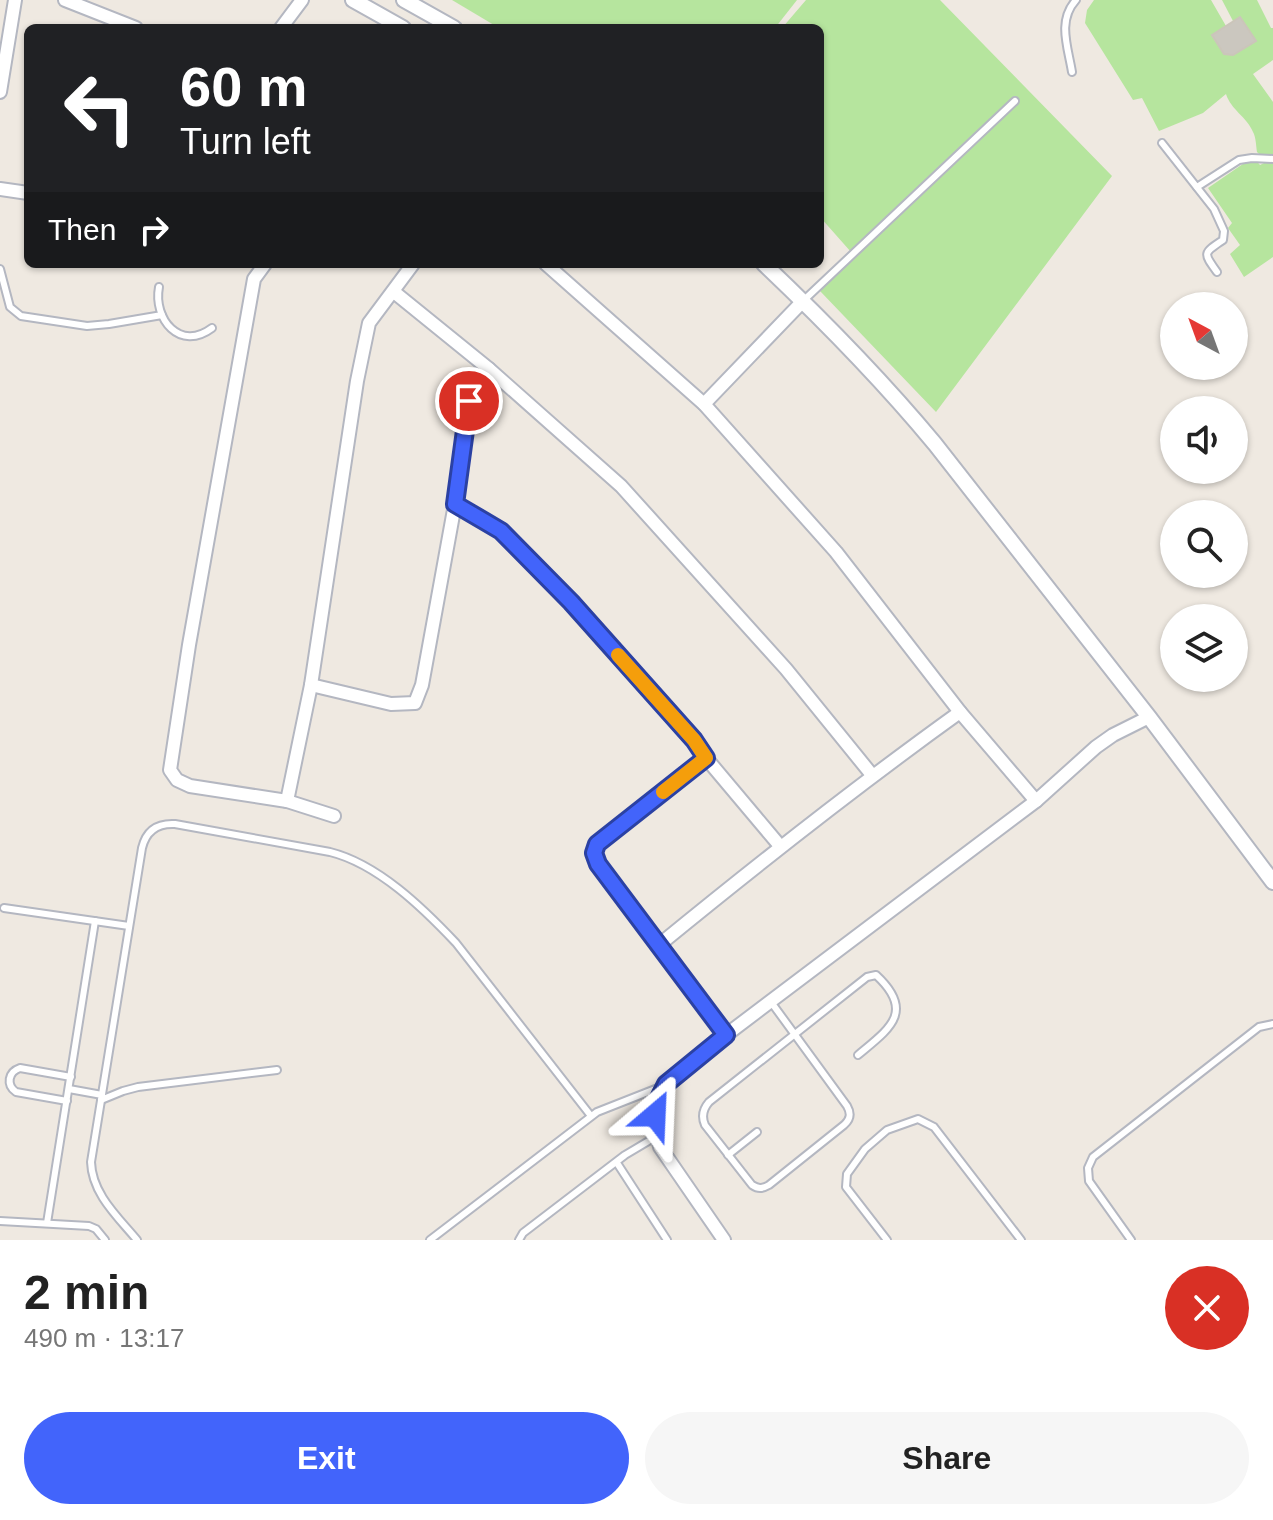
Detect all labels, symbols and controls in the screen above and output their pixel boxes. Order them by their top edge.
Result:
text: 60 m [180,55,308,118]
icon: left [48,56,152,160]
text: Turn left [180,121,311,162]
icon: right [132,208,176,252]
text: Then [48,213,116,246]
north arrow [1160,292,1248,380]
map controls [1160,292,1248,692]
pin [435,367,503,435]
icon: arrive [447,379,491,423]
button: sound [1160,396,1248,484]
button: search [1160,500,1248,588]
button: layers [1160,604,1248,692]
position arrow [613,1073,697,1157]
text: 2 min [24,1266,149,1319]
button: close [1165,1266,1249,1350]
text: 490 m · 13:17 [24,1323,184,1353]
button: Exit [24,1412,629,1504]
button: Share [645,1412,1249,1504]

